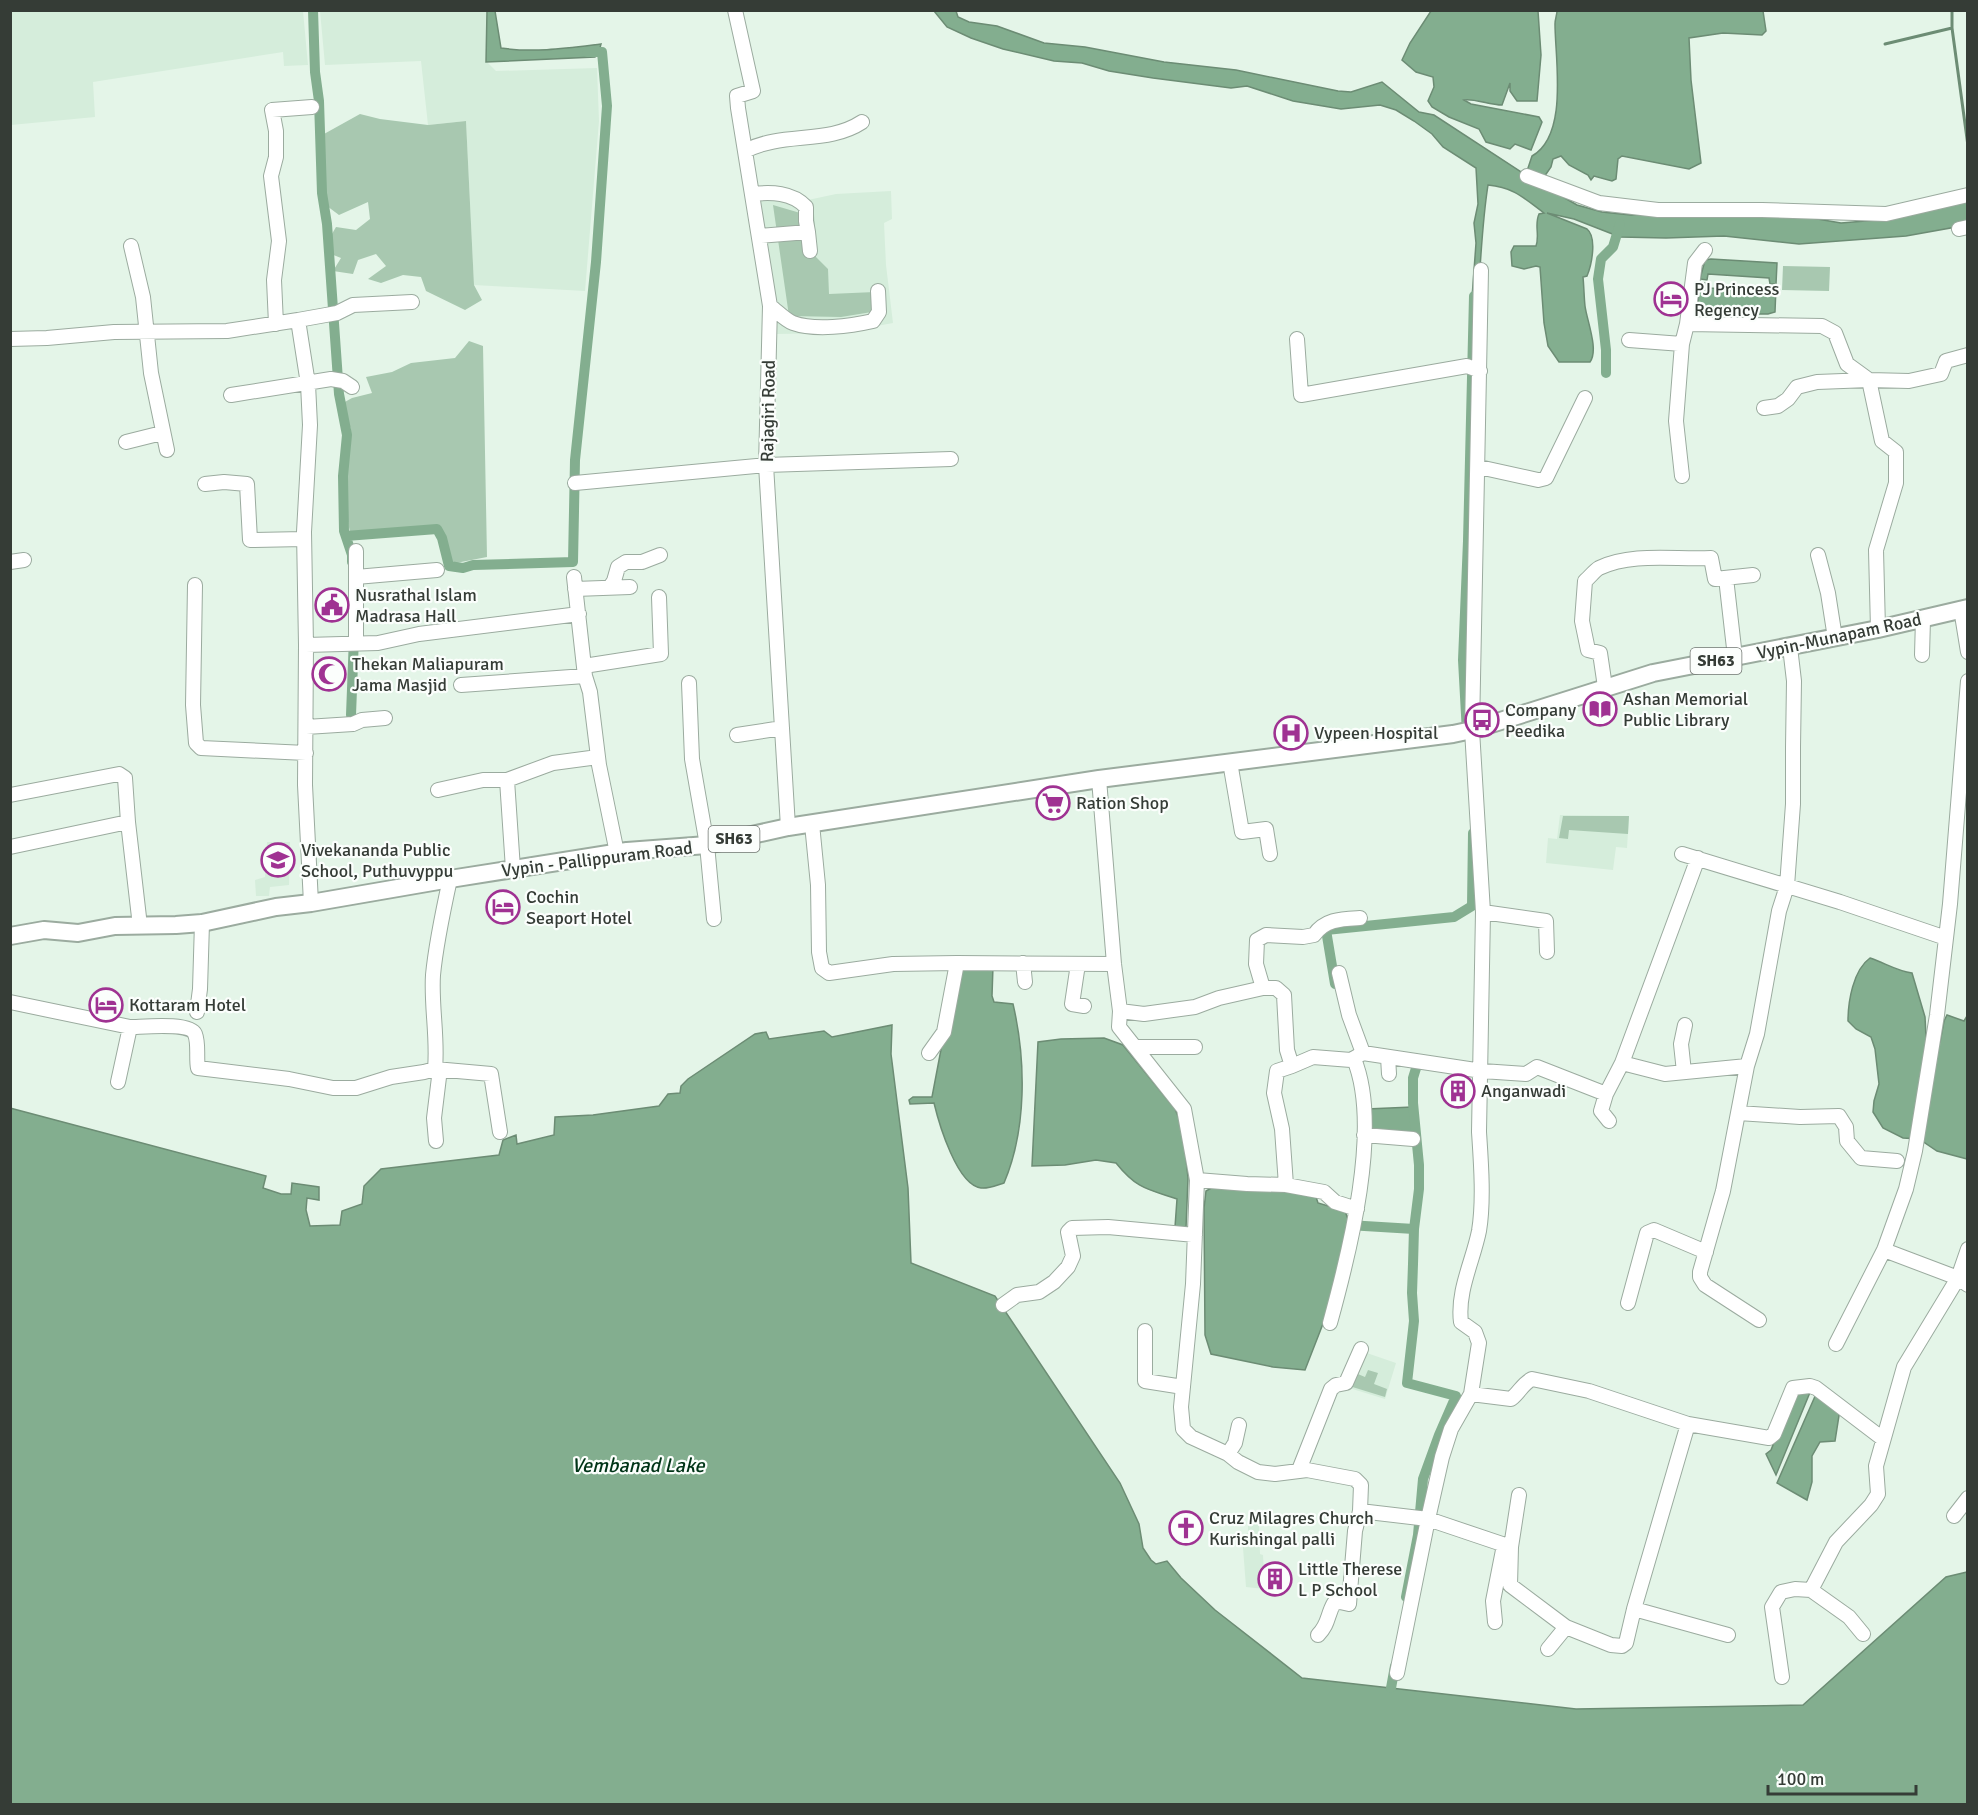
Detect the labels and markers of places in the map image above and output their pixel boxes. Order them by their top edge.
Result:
place label: PJ Princess Regency [1694,278,1780,321]
hotel icon: PJ Princess Regency [1653,281,1689,317]
place label: Nusrathal Islam Madrasa Hall [355,584,477,627]
public building icon: Nusrathal Islam Madrasa Hall [314,587,350,623]
place label: Thekan Maliapuram Jama Masjid [352,653,504,696]
mosque icon: Thekan Maliapuram Jama Masjid [311,656,347,692]
place label: Ashan Memorial Public Library [1623,688,1748,731]
library icon: Ashan Memorial Public Library [1582,691,1618,727]
place label: Company Peedika [1505,699,1577,742]
bus stop icon: Company Peedika [1464,702,1500,738]
hospital icon: Vypeen Hospital [1273,715,1309,751]
place label: Vypeen Hospital [1314,722,1438,744]
supermarket icon: Ration Shop [1035,785,1071,821]
place label: Ration Shop [1076,792,1169,814]
place label: Vivekananda Public School, Puthuvyppu [301,839,453,882]
school or university icon: Vivekananda Public School, Puthuvyppu [260,842,296,878]
place label: Cochin Seaport Hotel [526,886,632,929]
hotel icon: Cochin Seaport Hotel [485,889,521,925]
hotel icon: Kottaram Hotel [88,987,124,1023]
place label: Kottaram Hotel [129,994,246,1016]
building icon: Anganwadi [1440,1073,1476,1109]
place label: Anganwadi [1481,1080,1566,1102]
place label: Cruz Milagres Church Kurishingal palli [1209,1507,1374,1550]
church icon: Cruz Milagres Church Kurishingal palli [1168,1510,1204,1546]
place label: Little Therese L P School [1298,1558,1402,1601]
building icon: Little Therese L P School [1257,1561,1293,1597]

